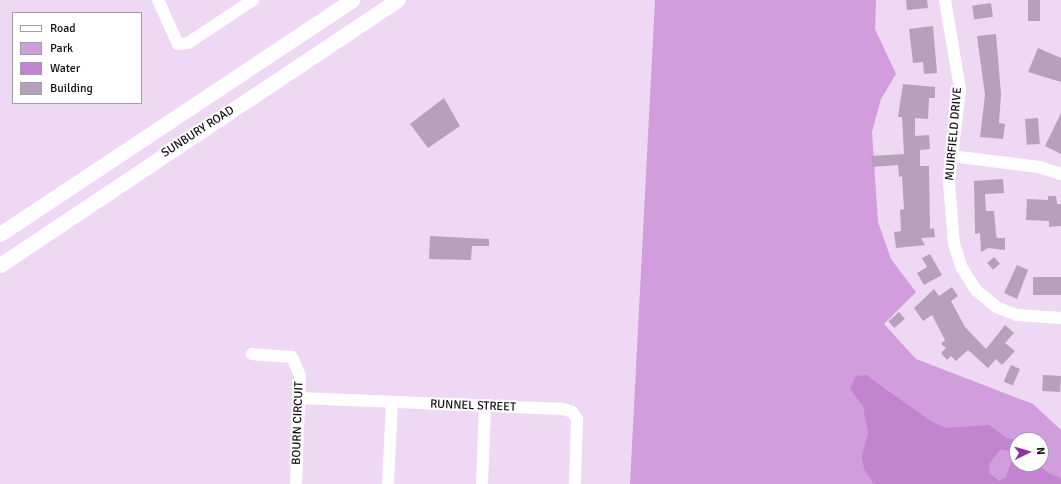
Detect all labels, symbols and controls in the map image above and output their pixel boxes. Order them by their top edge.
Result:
legend [12,12,142,104]
text: Road [50,21,76,36]
text: Park [50,41,73,56]
text: Water [50,61,80,76]
text: Building [50,81,93,96]
street label: MUIRFIELD DRIVE [943,87,965,181]
street label: SUNBURY ROAD [159,103,237,161]
street label: BOURN CIRCUIT [289,381,307,465]
street label: RUNNEL STREET [430,397,516,415]
north arrow [1009,432,1049,472]
text: N [1034,447,1047,455]

